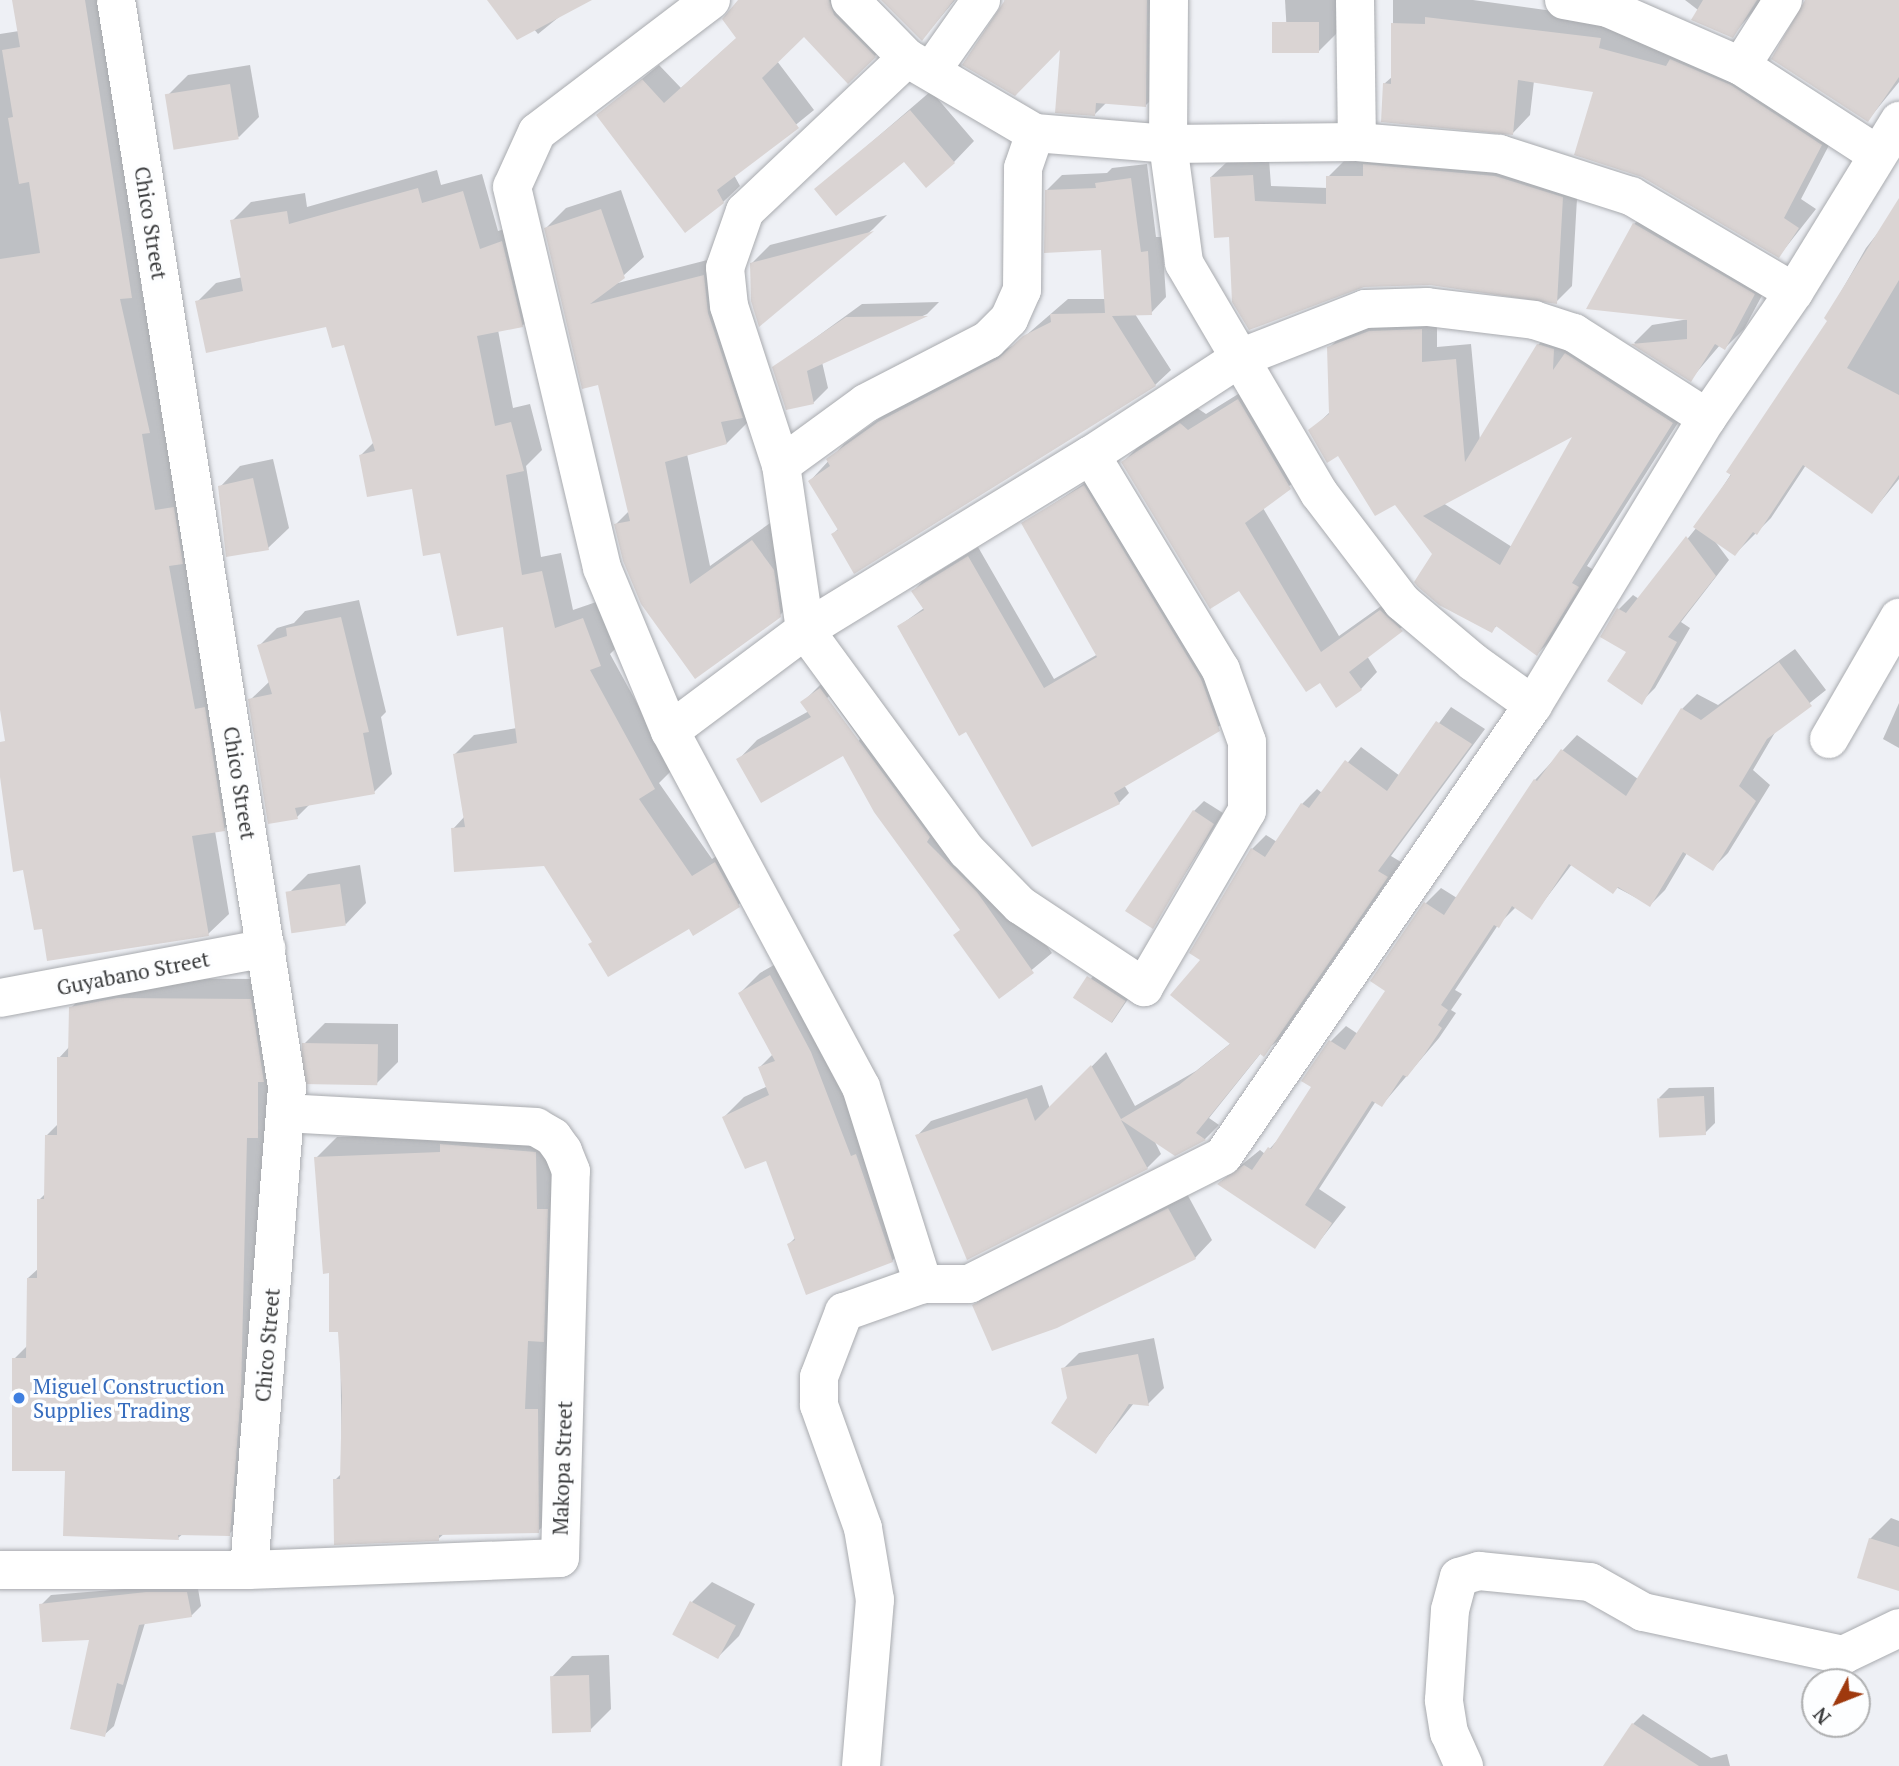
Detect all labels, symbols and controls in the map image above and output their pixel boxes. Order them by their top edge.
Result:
street label: Chico Street [130,165,172,281]
street label: Chico Street [219,725,261,841]
street label: Guyabano Street [55,946,211,1000]
street label: Chico Street [249,1287,285,1403]
place label: Miguel Construction Supplies Trading [33,1373,225,1423]
marker: Miguel Construction Supplies Trading [11,1390,27,1406]
street label: Makopa Street [547,1400,577,1536]
north arrow [1801,1668,1871,1738]
text: N [1807,1702,1836,1730]

